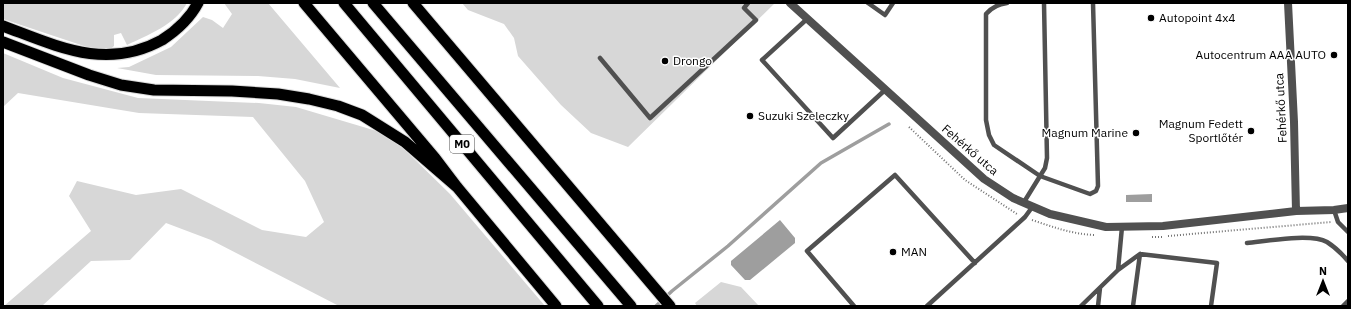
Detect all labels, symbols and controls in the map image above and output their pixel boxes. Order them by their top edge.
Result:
place label: Autopoint 4x4 [1159,10,1235,25]
marker: Autopoint 4x4 [1146,13,1156,23]
place label: Autocentrum AAA AUTO [1195,47,1326,62]
marker: Autocentrum AAA AUTO [1329,50,1339,60]
place label: Drongo [673,53,712,68]
marker: Drongo [660,56,670,66]
street label: Fehérkő utca [1271,72,1290,143]
place label: Suzuki Szeleczky [758,108,849,123]
marker: Suzuki Szeleczky [745,111,755,121]
place label: Magnum Fedett Sportlőtér [1159,116,1244,145]
street label: Fehérkő utca [939,121,1002,179]
place label: Magnum Marine [1042,125,1128,140]
marker: Magnum Fedett Sportlőtér [1246,126,1256,136]
marker: Magnum Marine [1131,128,1141,138]
road number: M0 [450,135,474,153]
place label: MAN [901,244,927,259]
marker: MAN [888,247,898,257]
north arrow [1303,261,1343,301]
text: N [1319,264,1327,278]

